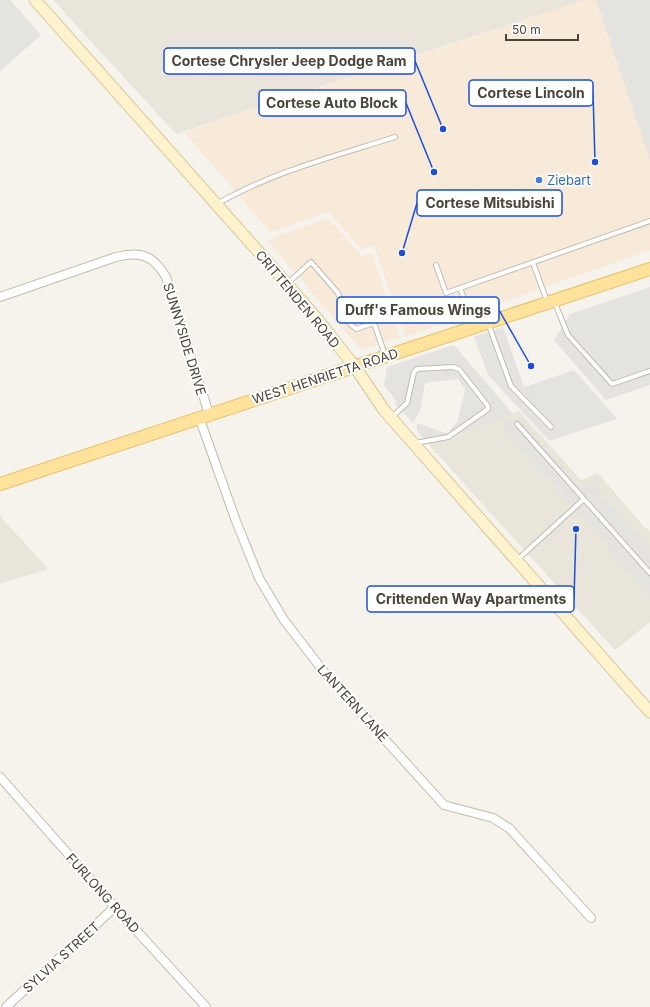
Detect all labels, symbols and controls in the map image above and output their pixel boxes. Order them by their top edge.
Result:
scale bar [506,16,578,42]
text: 50 m [512,22,541,37]
callout: Cortese Chrysler Jeep Dodge Ram [164,48,415,74]
text: Cortese Chrysler Jeep Dodge Ram [171,52,407,69]
callout: Cortese Lincoln [469,80,593,106]
text: Cortese Lincoln [477,84,585,101]
callout: Cortese Auto Block [259,90,406,116]
text: Cortese Auto Block [266,94,399,111]
place label: Ziebart [547,172,591,188]
marker: Ziebart [534,175,544,185]
callout: Cortese Mitsubishi [417,190,562,216]
text: Cortese Mitsubishi [425,194,555,211]
street label: CRITTENDEN ROAD [252,247,344,351]
street label: SUNNYSIDE DRIVE [160,281,210,397]
callout: Duff's Famous Wings [337,297,499,323]
text: Duff's Famous Wings [345,301,491,318]
street label: WEST HENRIETTA ROAD [250,345,400,407]
callout: Crittenden Way Apartments [367,586,574,612]
text: Crittenden Way Apartments [376,590,566,607]
street label: LANTERN LANE [314,661,392,745]
street label: FURLONG ROAD [63,850,143,936]
street label: SYLVIA STREET [19,918,103,996]

